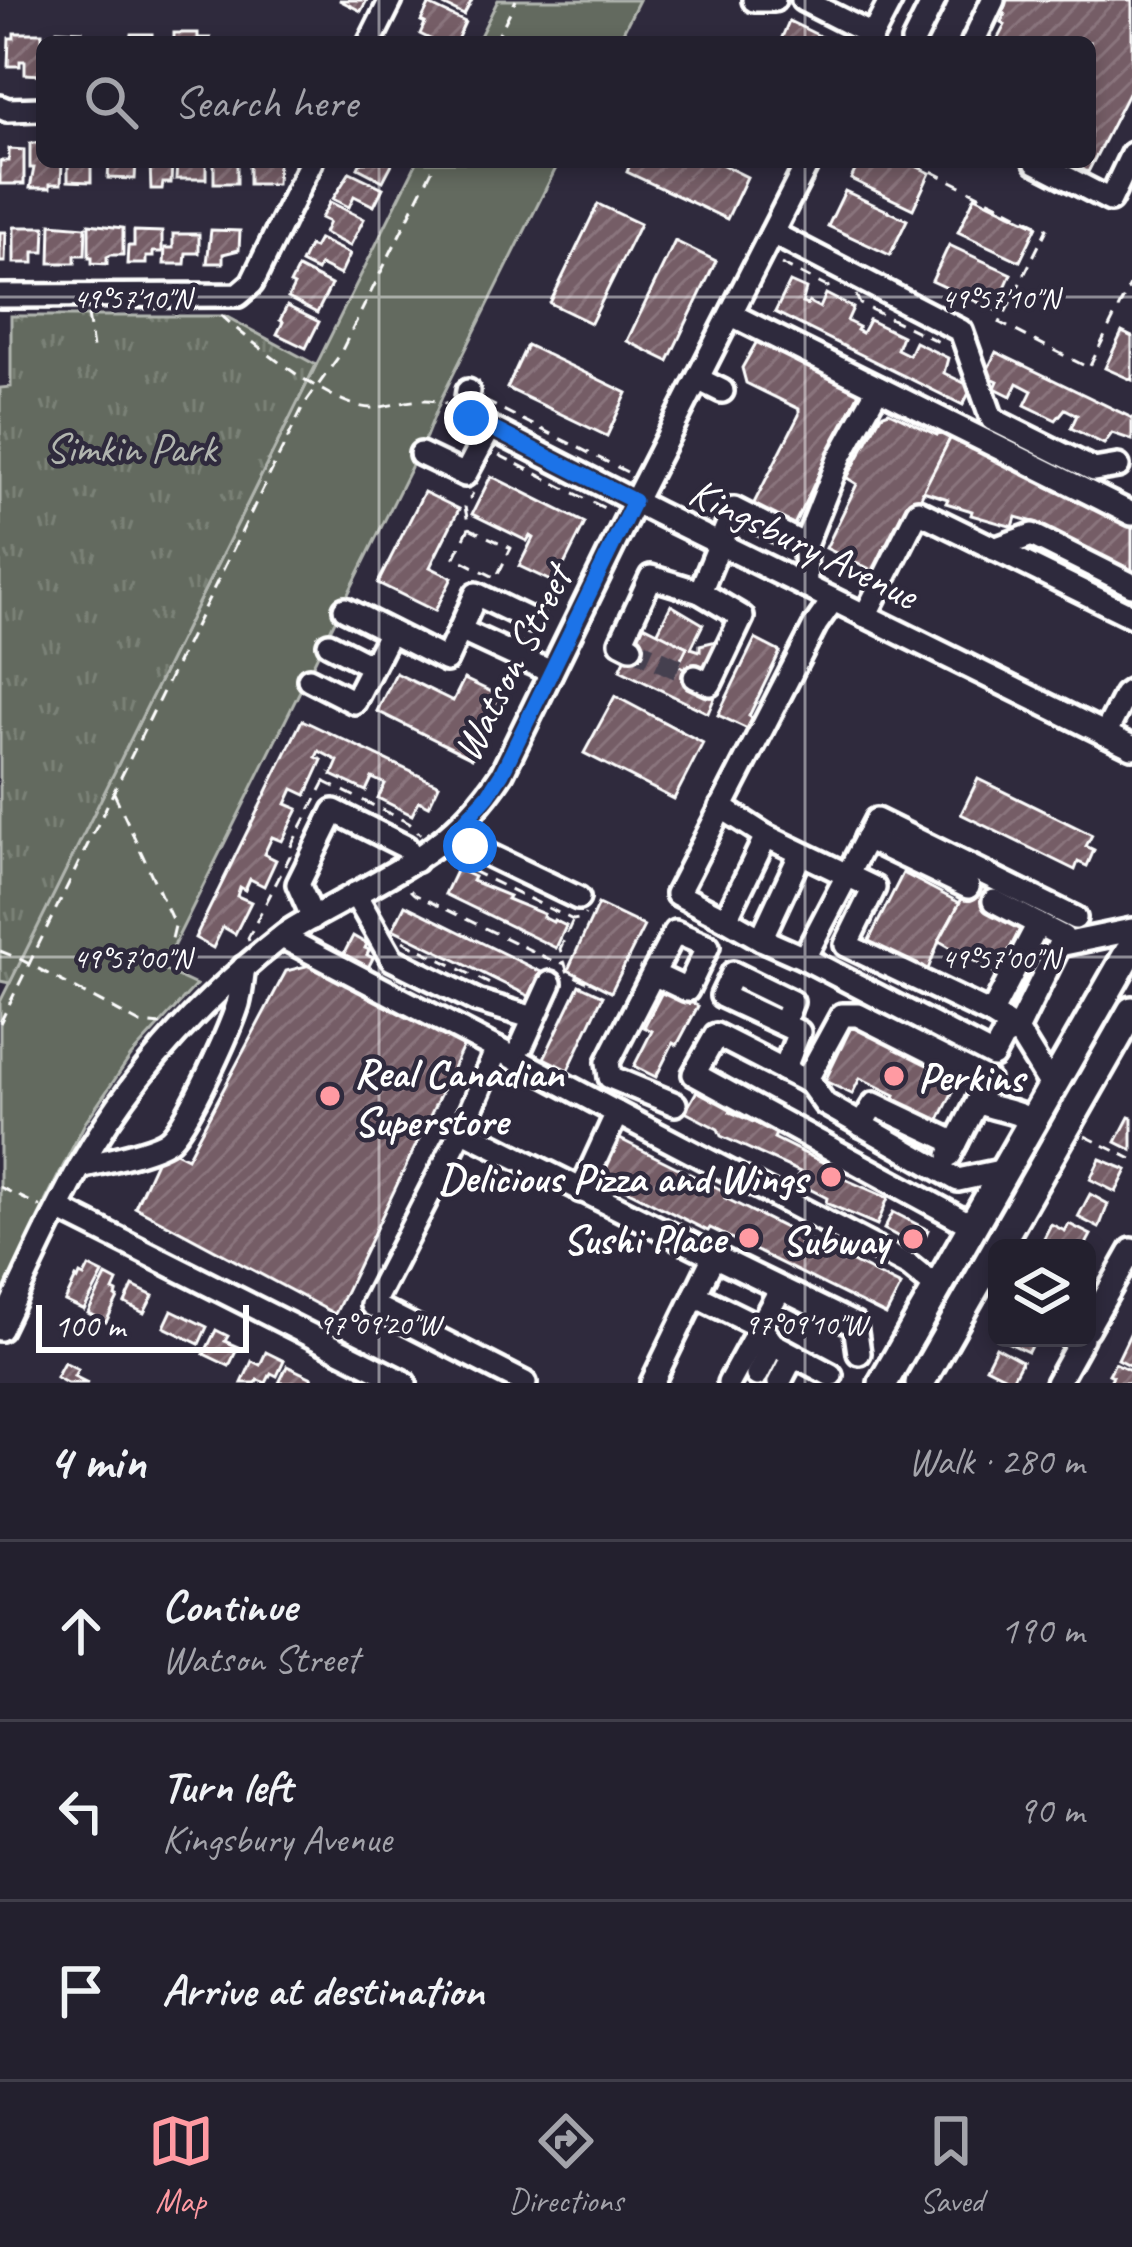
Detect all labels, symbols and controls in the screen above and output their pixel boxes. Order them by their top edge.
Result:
search box [36,36,1096,168]
icon: search [78,69,144,135]
text: Search here [174,74,357,131]
text: 49°57'10"N [73,279,196,317]
text: 49°57'10"N [941,279,1064,317]
route end [444,391,498,445]
park label: Simkin Park [46,422,219,475]
street label: Kingsbury Avenue [681,465,928,622]
street label: Watson Street [441,553,586,770]
route start [443,819,497,873]
text: 49°57'00"N [73,939,196,977]
text: 49°57'00"N [941,939,1064,977]
place label: Real Canadian Superstore [354,1047,565,1148]
place label: Perkins [918,1051,1028,1104]
marker: Perkins [881,1063,907,1089]
marker: Real Canadian Superstore [317,1083,343,1109]
place label: Delicious Pizza and Wings [438,1152,811,1205]
marker: Delicious Pizza and Wings [818,1164,844,1190]
place label: Sushi Place [563,1213,729,1266]
place label: Subway [782,1214,894,1267]
marker: Sushi Place [736,1225,762,1251]
marker: Subway [900,1226,926,1252]
map controls [988,1239,1096,1347]
button: layers [988,1239,1096,1347]
scale bar [36,1299,249,1352]
text: 100 m [54,1305,125,1347]
text: 97°09'20"W [318,1305,445,1343]
text: 97°09'10"W [744,1305,871,1343]
text: 4 min [48,1429,146,1493]
text: Walk · 280 m [908,1437,1084,1486]
text: Continue [162,1578,296,1635]
icon: ahead [48,1598,114,1664]
text: 190 m [1000,1606,1084,1655]
text: Watson Street [162,1635,359,1684]
text: Turn left [162,1758,292,1815]
icon: left [48,1778,114,1844]
text: 90 m [1018,1786,1084,1835]
text: Kingsbury Avenue [162,1815,392,1864]
icon: arrive [48,1958,114,2024]
text: Arrive at destination [162,1962,484,2019]
tab: Map [148,2108,214,2222]
tab: Directions [509,2108,623,2222]
tab: Saved [918,2108,984,2222]

